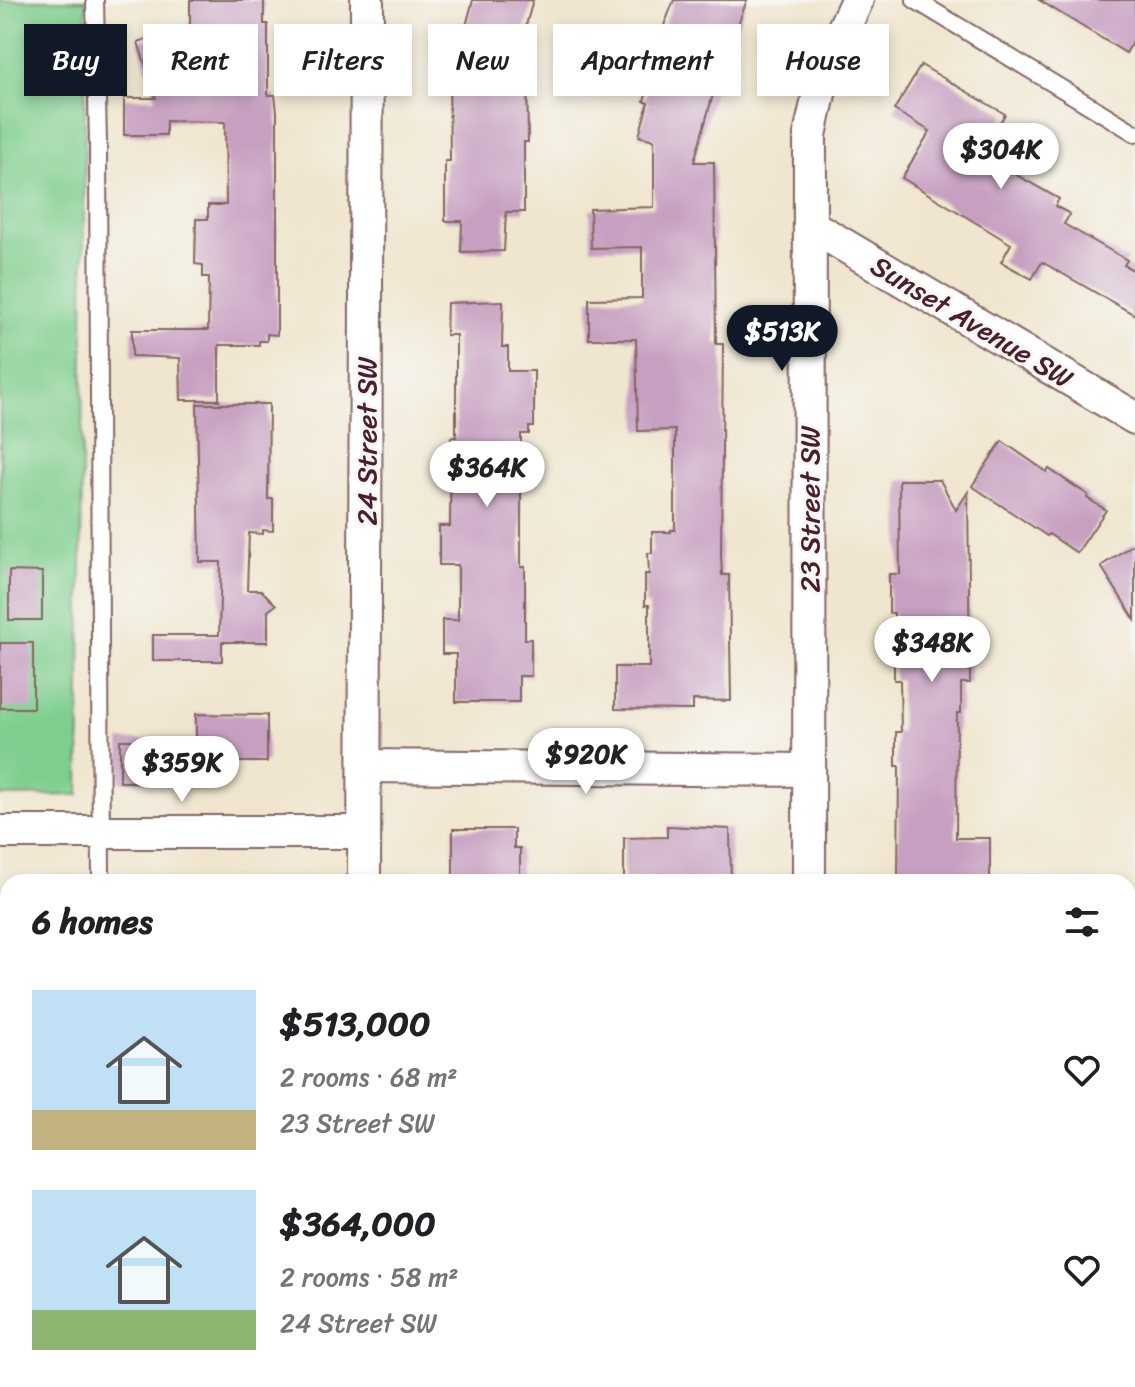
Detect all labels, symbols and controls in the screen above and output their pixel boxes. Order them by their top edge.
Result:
chip: Buy [24,24,127,96]
chip: Rent [143,24,258,96]
chip: Filters [274,24,412,96]
chip: New [428,24,537,96]
chip: Apartment [553,24,741,96]
chip: House [757,24,889,96]
pin: $304K [945,123,1057,191]
text: $304K [961,126,1041,172]
street label: Sunset Avenue SW [861,242,1083,402]
pin: $513K [726,305,838,373]
text: $513K [745,308,819,354]
street label: 24 Street SW [342,356,391,526]
street label: 23 Street SW [785,425,834,593]
pin: $364K [431,441,543,509]
text: $364K [448,444,526,490]
pin: $348K [876,616,988,684]
text: $348K [892,619,972,665]
pin: $920K [530,728,642,796]
text: $920K [546,731,626,777]
pin: $359K [126,736,238,804]
text: $359K [142,739,222,785]
text: 6 homes [32,892,153,952]
icon: filters [1060,900,1104,944]
text: $513,000 [280,994,431,1054]
icon: home [96,1022,192,1118]
icon: heart [1060,1048,1104,1092]
text: 2 rooms · 68 m² [280,1054,457,1100]
text: 23 Street SW [280,1100,435,1146]
text: $364,000 [280,1194,436,1254]
icon: home [96,1222,192,1318]
icon: heart [1060,1248,1104,1292]
text: 2 rooms · 58 m² [280,1254,458,1300]
text: 24 Street SW [280,1300,437,1346]

